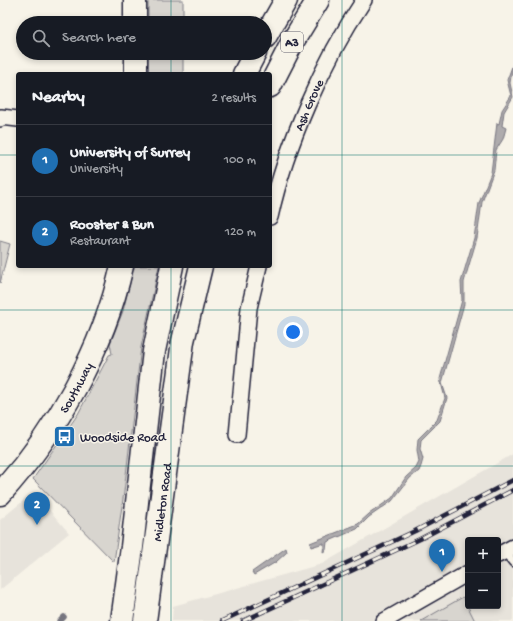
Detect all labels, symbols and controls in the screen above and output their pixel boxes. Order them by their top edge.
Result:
search box [16,16,272,60]
icon: search [30,27,52,49]
text: Search here [62,29,136,47]
road number: A3 [281,32,303,52]
street label: Ash Grove [293,77,328,133]
text: Nearby [32,88,85,108]
text: 2 results [211,91,256,106]
text: University of Surrey [70,144,190,162]
text: 1 [42,153,48,168]
text: 100 m [224,153,256,168]
text: University [70,162,123,177]
text: Rooster & Bun [70,216,154,234]
text: 2 [42,225,48,240]
text: 120 m [225,225,256,240]
text: Restaurant [70,234,130,249]
your location [283,322,303,342]
street label: Southway [58,360,97,416]
bus stop icon: Woodside Road [51,423,77,449]
place label: Woodside Road [80,431,167,446]
street label: Midleton Road [151,461,177,542]
pin: 2 [24,492,50,525]
map controls [465,537,501,609]
button: + [465,537,501,573]
pin: 1 [429,539,455,572]
button: − [465,573,501,609]

